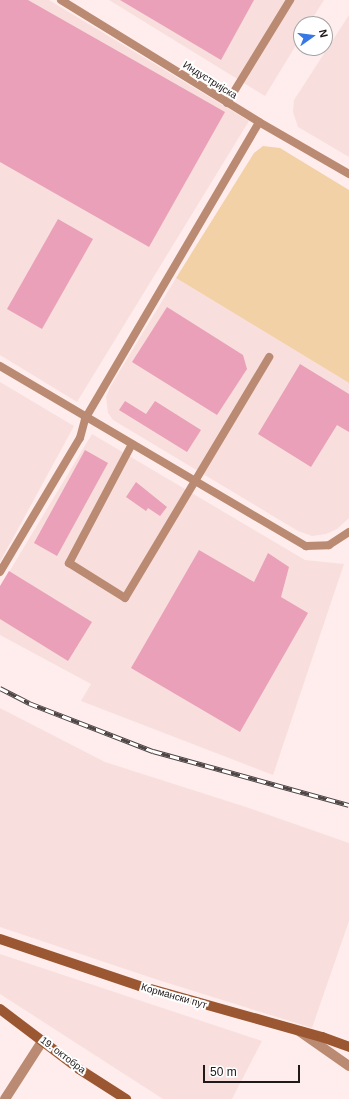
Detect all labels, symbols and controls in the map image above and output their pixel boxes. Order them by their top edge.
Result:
north arrow [293,16,333,56]
text: N [317,28,330,39]
street label: Индустријска [181,59,239,101]
street label: Кормански пут [140,981,208,1011]
street label: 19. октобра [38,1034,88,1076]
scale bar [205,1057,302,1083]
text: 50 m [210,1065,237,1079]

